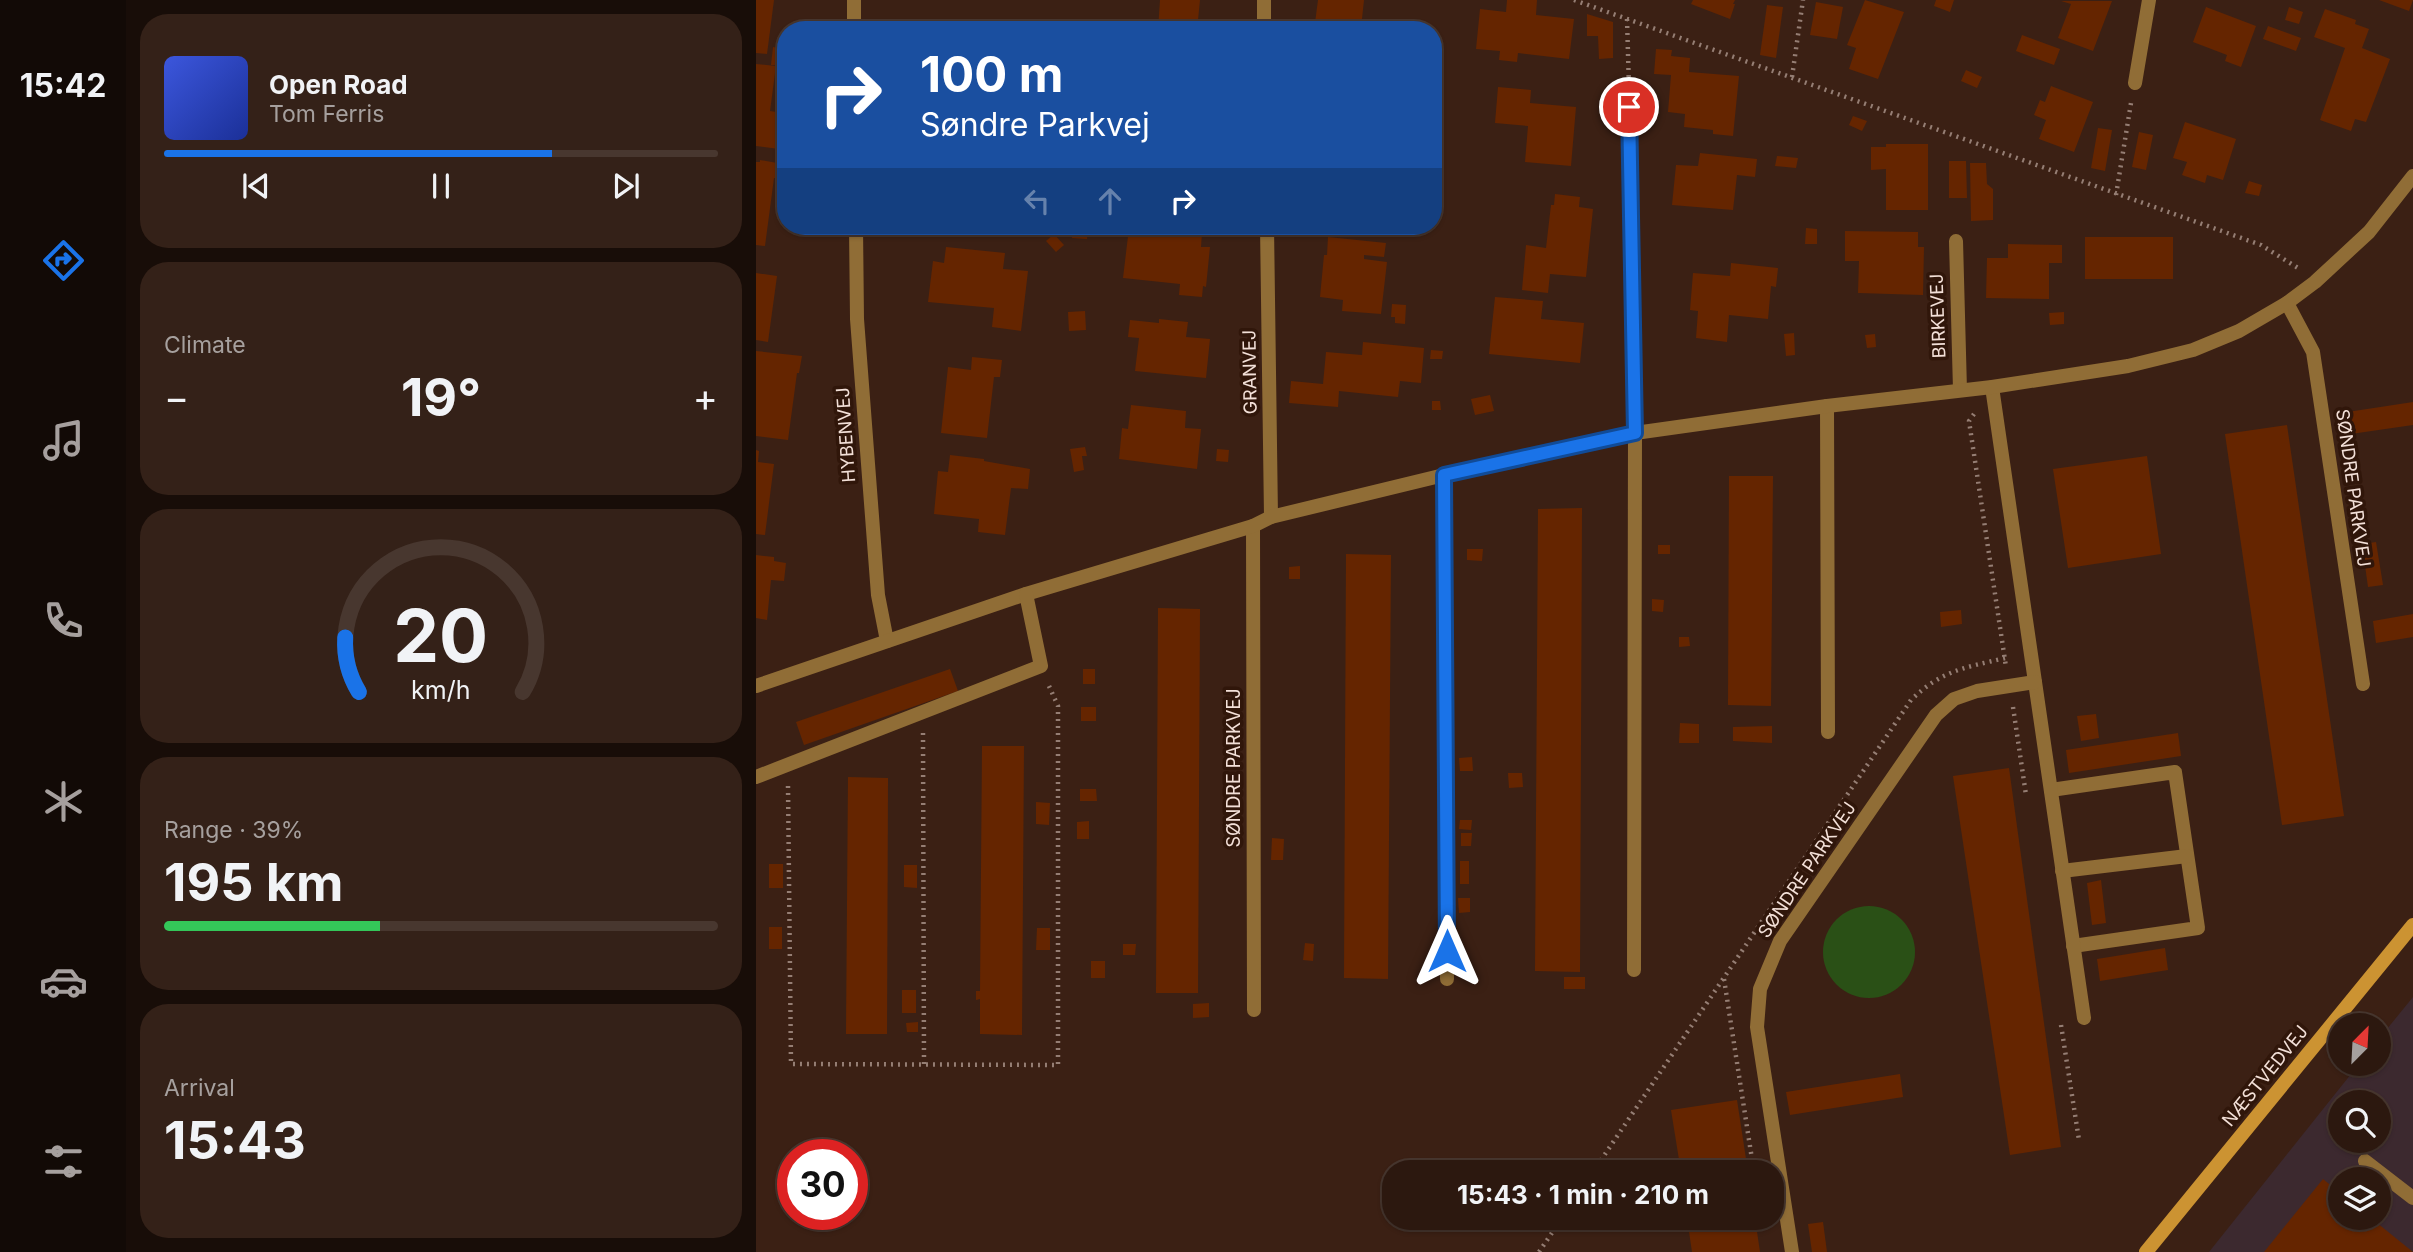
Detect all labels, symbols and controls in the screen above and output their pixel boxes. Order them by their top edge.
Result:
text: 100 m [920,45,1064,104]
icon: right [805,49,896,140]
text: 15:42 [20,66,106,105]
text: Open Road [269,69,408,100]
pin [1599,77,1659,137]
icon: arrive [1610,88,1648,126]
text: Tom Ferris [269,100,384,128]
text: Søndre Parkvej [920,105,1150,144]
icon: previous [237,167,275,205]
icon: pause [422,167,460,205]
icon: next [607,167,645,205]
icon: left [1018,182,1056,220]
icon: ahead [1091,182,1129,220]
icon: right [1164,182,1202,220]
icon: directions [39,236,88,285]
street label: BIRKEVEJ [1926,273,1949,359]
street label: GRANVEJ [1238,330,1261,414]
text: Climate [164,331,246,359]
text: 19° [401,366,481,429]
text: − [164,374,189,420]
text: + [693,374,718,420]
street label: HYBENVEJ [832,387,859,483]
street label: SØNDRE PARKVEJ [2332,408,2375,568]
icon: music [39,416,88,465]
text: 20 [394,591,488,680]
icon: phone [39,596,88,645]
text: km/h [411,675,471,705]
street label: SØNDRE PARKVEJ [1223,688,1244,848]
icon: climate [39,777,88,826]
street label: SØNDRE PARKVEJ [1753,798,1860,942]
text: Range · 39% [164,816,303,844]
text: 195 km [164,851,343,914]
position arrow [1410,914,1484,988]
icon: car [39,957,88,1006]
north arrow [2328,1013,2390,1076]
map controls [2328,1013,2391,1230]
street label: NÆSTVEDVEJ [2218,1021,2312,1130]
text: Arrival [164,1074,235,1102]
button: search [2328,1090,2391,1153]
text: 15:43 [164,1109,306,1172]
icon: filters [39,1137,88,1186]
speed limit sign: 30 [777,1139,868,1230]
button: layers [2328,1167,2391,1230]
text: 15:43 · 1 min · 210 m [1457,1179,1709,1210]

